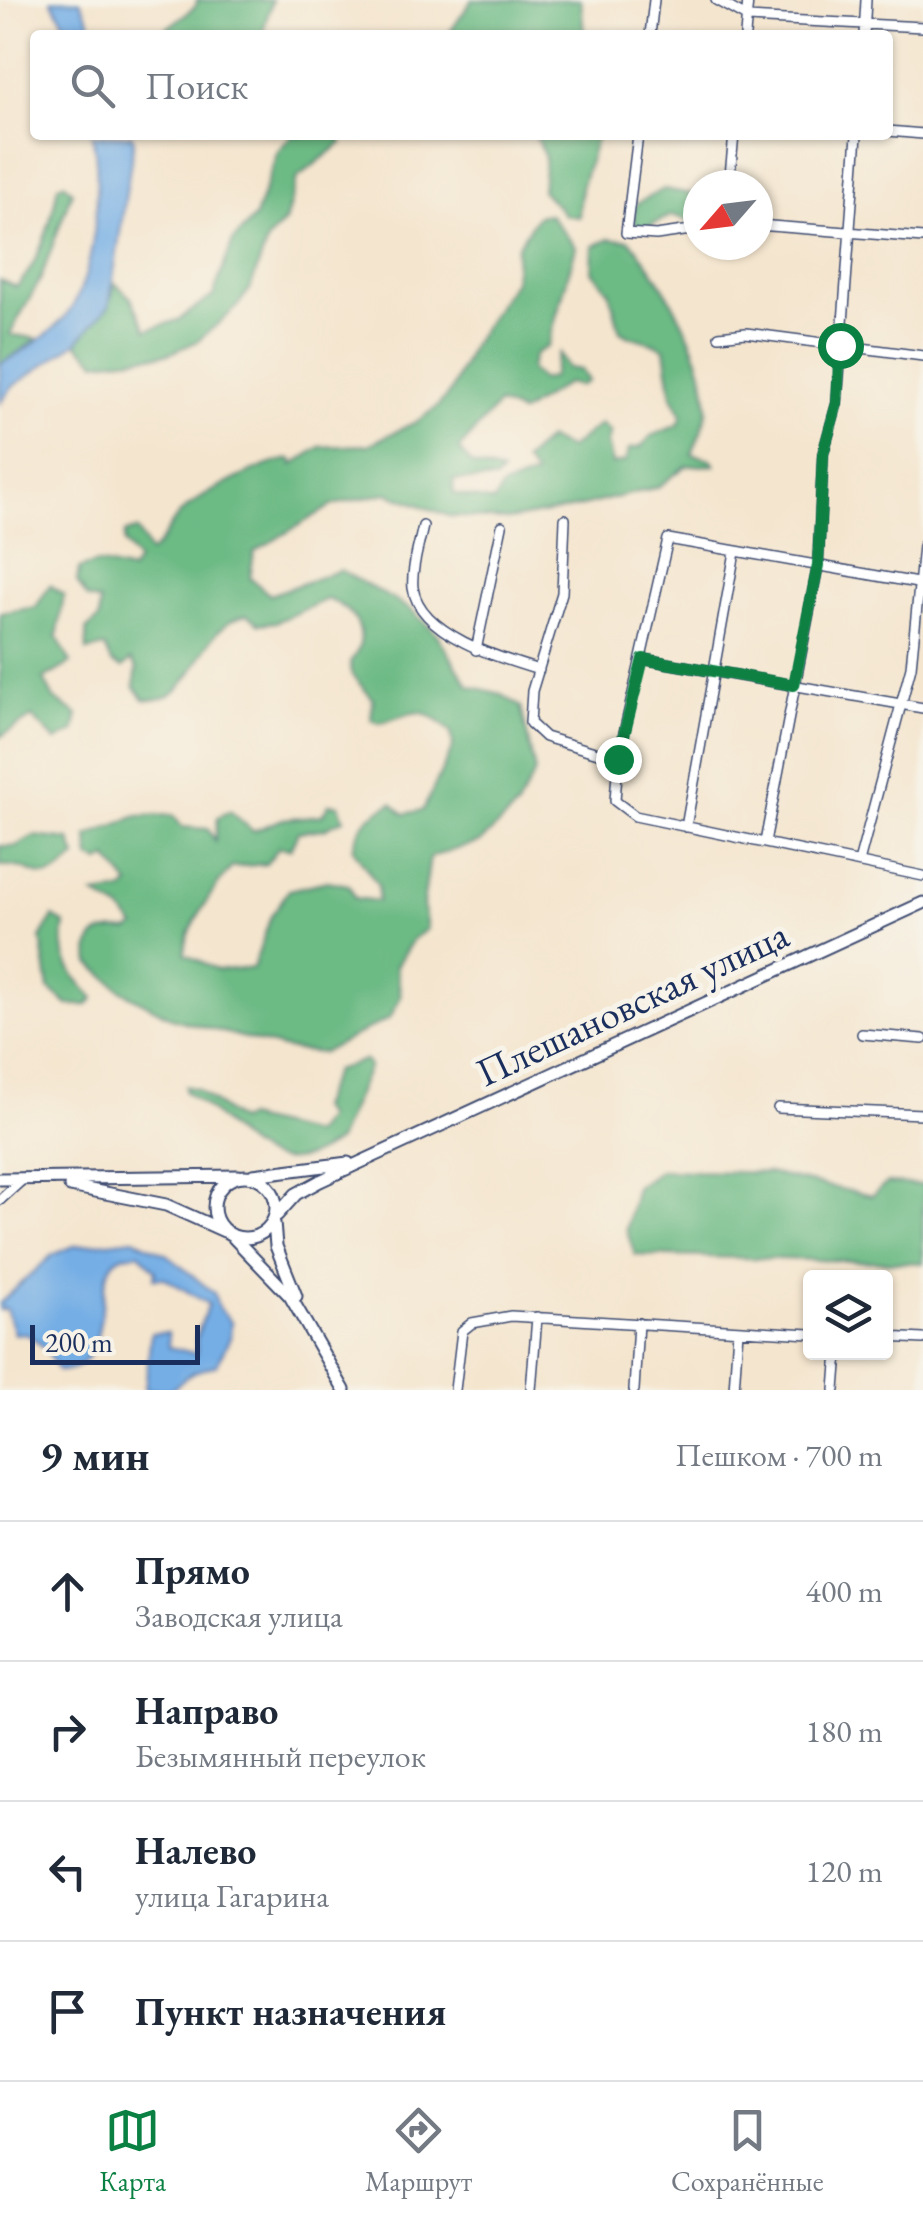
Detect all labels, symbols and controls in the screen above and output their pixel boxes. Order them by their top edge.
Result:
search box [30,30,893,140]
icon: search [65,58,120,113]
text: Поиск [145,61,248,110]
north arrow [683,170,773,260]
route start [818,323,864,369]
route end [596,737,642,783]
street label: Плешановская улица [468,908,796,1098]
map controls [803,1270,893,1360]
button: layers [803,1270,893,1360]
scale bar [30,1320,200,1364]
text: 200 m [45,1324,113,1360]
text: 9 мин [40,1428,149,1483]
text: Пешком · 700 m [675,1434,883,1476]
text: Прямо [135,1546,250,1595]
icon: ahead [40,1564,95,1619]
text: 400 m [806,1570,883,1612]
text: Заводская улица [135,1595,343,1637]
text: Направо [135,1686,278,1735]
icon: right [40,1704,95,1759]
text: 180 m [806,1710,883,1752]
text: Безымянный переулок [135,1735,426,1777]
text: Налево [135,1826,256,1875]
icon: left [40,1844,95,1899]
text: 120 m [806,1850,883,1892]
text: улица Гагарина [135,1875,329,1917]
icon: arrive [40,1984,95,2039]
text: Пункт назначения [135,1987,446,2036]
tab: Карта [99,2103,166,2199]
tab: Маршрут [365,2103,472,2199]
tab: Сохранённые [671,2103,824,2199]

